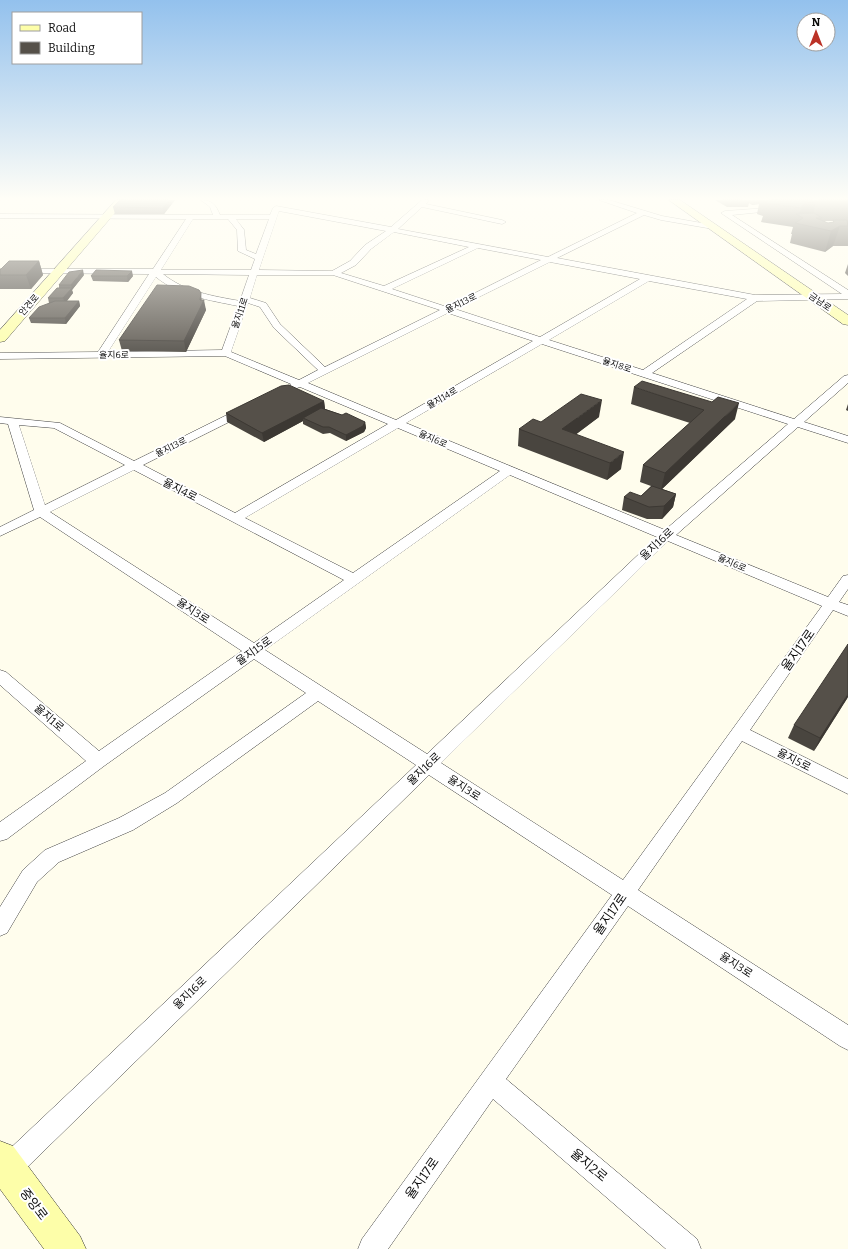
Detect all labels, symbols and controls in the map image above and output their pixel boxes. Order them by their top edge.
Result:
legend [12,12,142,64]
north arrow [796,12,836,52]
text: N [812,16,821,29]
text: Road [48,21,76,35]
text: Building [48,41,95,55]
street label: 율지13로 [444,291,478,315]
street label: 금남로 [807,291,833,313]
street label: 안견로 [17,292,41,318]
street label: 율지11로 [230,296,250,330]
street label: 율지6로 [99,350,129,360]
street label: 율지8로 [601,356,633,374]
street label: 율지14로 [425,385,459,411]
street label: 율지6로 [417,429,449,449]
street label: 율지13로 [154,435,188,459]
street label: 율지4로 [161,476,199,504]
street label: 율지16로 [637,525,677,563]
street label: 율지6로 [716,553,748,573]
street label: 율지3로 [174,596,212,626]
street label: 율지17로 [778,626,818,674]
street label: 율지15로 [234,634,274,668]
street label: 율지1로 [32,702,66,734]
street label: 율지5로 [775,746,813,774]
street label: 율지16로 [405,750,443,788]
street label: 율지3로 [445,773,483,803]
street label: 율지17로 [590,890,630,938]
street label: 율지3로 [717,950,755,980]
street label: 율지16로 [171,974,209,1012]
street label: 율지2로 [568,1145,610,1185]
street label: 율지17로 [402,1154,442,1202]
street label: 중앙로 [17,1185,51,1223]

